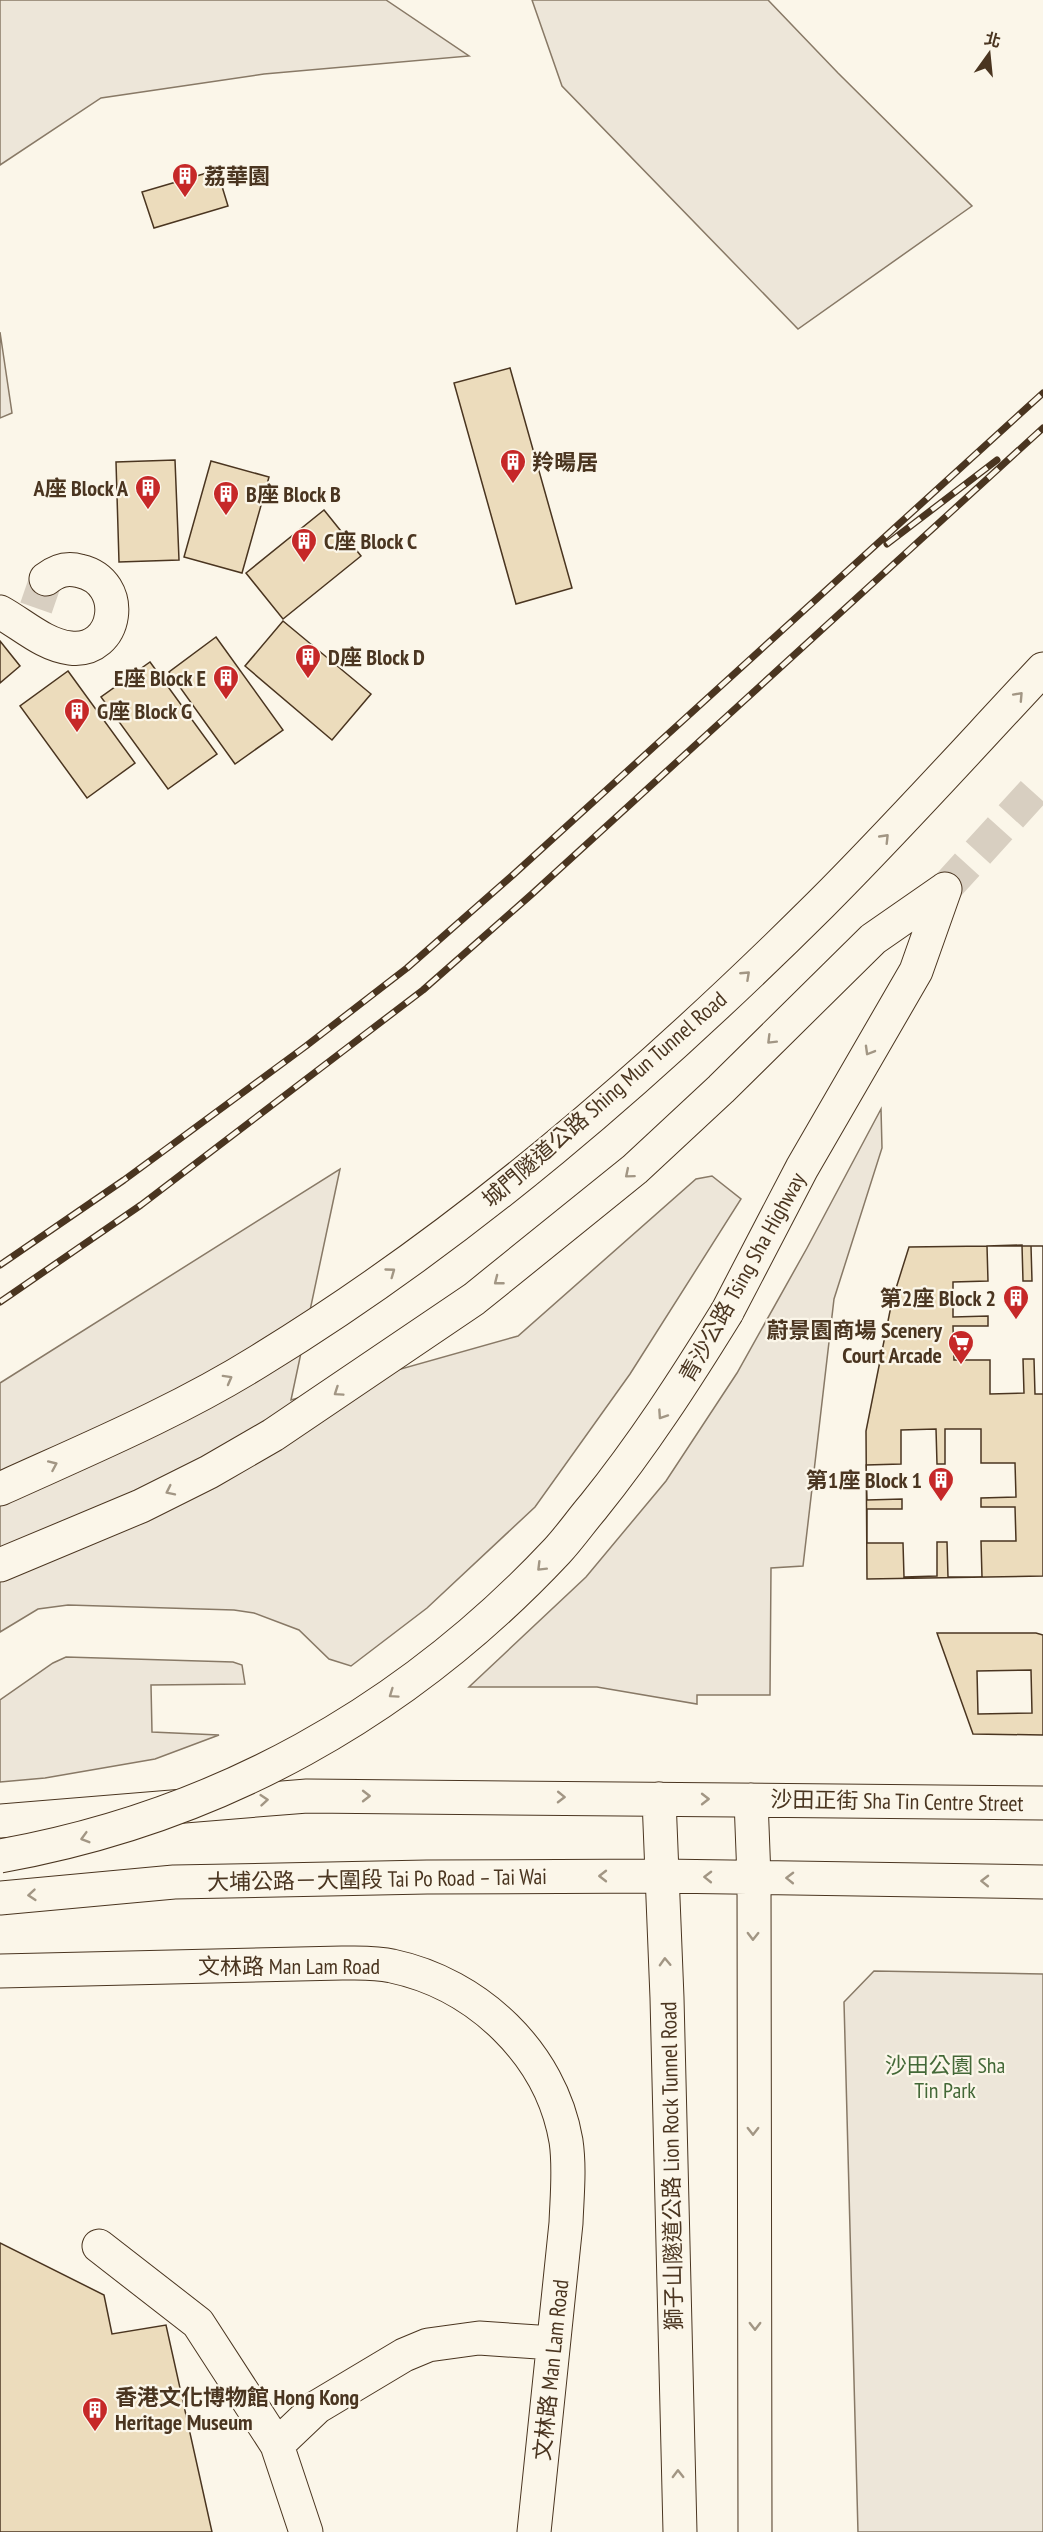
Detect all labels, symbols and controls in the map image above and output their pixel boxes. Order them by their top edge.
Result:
north arrow [959,24,1019,84]
text: 北 [983,28,1003,51]
building icon: 荔華園 [170,161,200,199]
place label: 荔華園 [204,162,270,190]
building icon: 羚暘居 [498,447,528,485]
place label: 羚暘居 [532,448,598,476]
building icon: A座 Block A [133,473,163,511]
place label: A座 Block A [33,474,129,502]
building icon: B座 Block B [211,479,241,517]
place label: B座 Block B [246,480,341,508]
building icon: C座 Block C [289,526,319,564]
place label: C座 Block C [324,527,417,555]
building icon: D座 Block D [293,642,323,680]
place label: D座 Block D [328,643,425,671]
building icon: E座 Block E [211,663,241,701]
place label: E座 Block E [114,664,206,692]
one-way arrow [1011,692,1022,703]
building icon: G座 Block G [62,696,92,734]
place label: G座 Block G [97,697,192,725]
one-way arrow [878,834,889,844]
one-way arrow [739,971,750,982]
street label: 城門隧道公路 Shing Mun Tunnel Road [476,985,732,1213]
one-way arrow [767,1033,778,1043]
one-way arrow [865,1045,876,1055]
one-way arrow [625,1167,636,1178]
street label: 青沙公路 Tsing Sha Highway [673,1167,812,1387]
one-way arrow [385,1269,396,1280]
one-way arrow [494,1273,505,1284]
building icon: 第2座 Block 2 [1001,1283,1031,1321]
place label: 第2座 Block 2 [880,1284,996,1312]
place label: 蔚景園商場 Scenery Court Arcade [766,1316,943,1369]
supermarket icon: 蔚景園商場 Scenery Court Arcade [946,1328,976,1366]
one-way arrow [222,1375,232,1386]
one-way arrow [334,1385,345,1396]
one-way arrow [658,1408,669,1419]
one-way arrow [47,1460,58,1472]
building icon: 第1座 Block 1 [926,1465,956,1503]
place label: 第1座 Block 1 [806,1466,922,1494]
one-way arrow [166,1484,177,1495]
one-way arrow [537,1561,548,1571]
one-way arrow [388,1687,399,1698]
street label: 沙田正街 Sha Tin Centre Street [770,1785,1024,1817]
one-way arrow [361,1790,370,1802]
one-way arrow [556,1791,565,1804]
one-way arrow [259,1793,268,1806]
one-way arrow [701,1793,710,1806]
one-way arrow [80,1831,91,1843]
street label: 大埔公路－大圍段 Tai Po Road – Tai Wai [207,1862,547,1896]
one-way arrow [599,1870,608,1882]
one-way arrow [703,1871,712,1883]
one-way arrow [785,1872,794,1884]
one-way arrow [980,1875,989,1887]
one-way arrow [27,1888,36,1901]
one-way arrow [747,1932,759,1941]
street label: 文林路 Man Lam Road [198,1952,380,1980]
one-way arrow [659,1958,672,1967]
street label: 獅子山隧道公路 Lion Rock Tunnel Road [654,2001,688,2331]
park label: 沙田公園 Sha Tin Park [885,2051,1005,2104]
one-way arrow [747,2127,759,2136]
street label: 文林路 Man Lam Road [528,2278,574,2462]
one-way arrow [749,2322,761,2331]
place label: 香港文化博物館 Hong Kong Heritage Museum [115,2383,359,2436]
building icon: 香港文化博物館 Hong Kong Heritage Museum [80,2395,110,2433]
one-way arrow [672,2469,685,2478]

